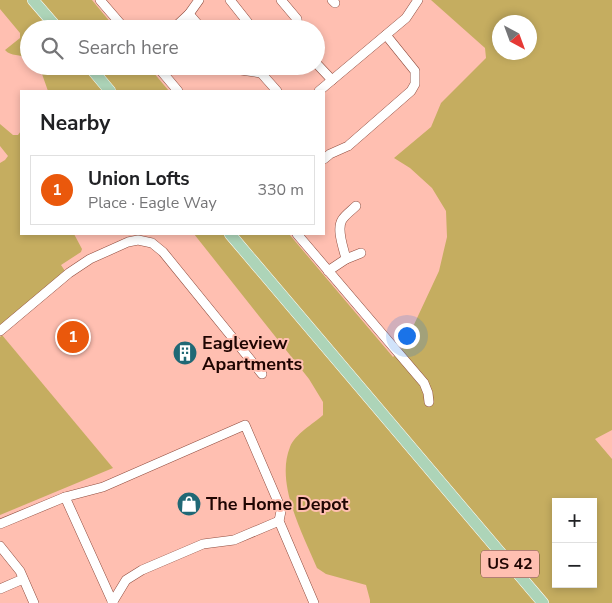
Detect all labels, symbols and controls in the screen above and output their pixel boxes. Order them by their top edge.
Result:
north arrow [492,15,537,60]
search box [20,20,325,75]
icon: search [38,34,66,62]
text: Search here [78,35,179,61]
text: Nearby [40,109,110,137]
text: Union Lofts [88,166,190,192]
text: 1 [52,179,62,201]
text: 330 m [257,179,304,201]
text: Place · Eagle Way [88,192,217,214]
pin: 1 [57,318,89,356]
your location [394,323,420,349]
place label: Eagleview Apartments [202,331,302,376]
building icon: Eagleview Apartments [172,340,198,366]
shop icon: The Home Depot [176,491,202,517]
place label: The Home Depot [206,492,349,516]
map controls [552,498,597,588]
button: + [552,498,597,543]
button: − [552,543,597,588]
road number: US 42 [481,550,539,578]

